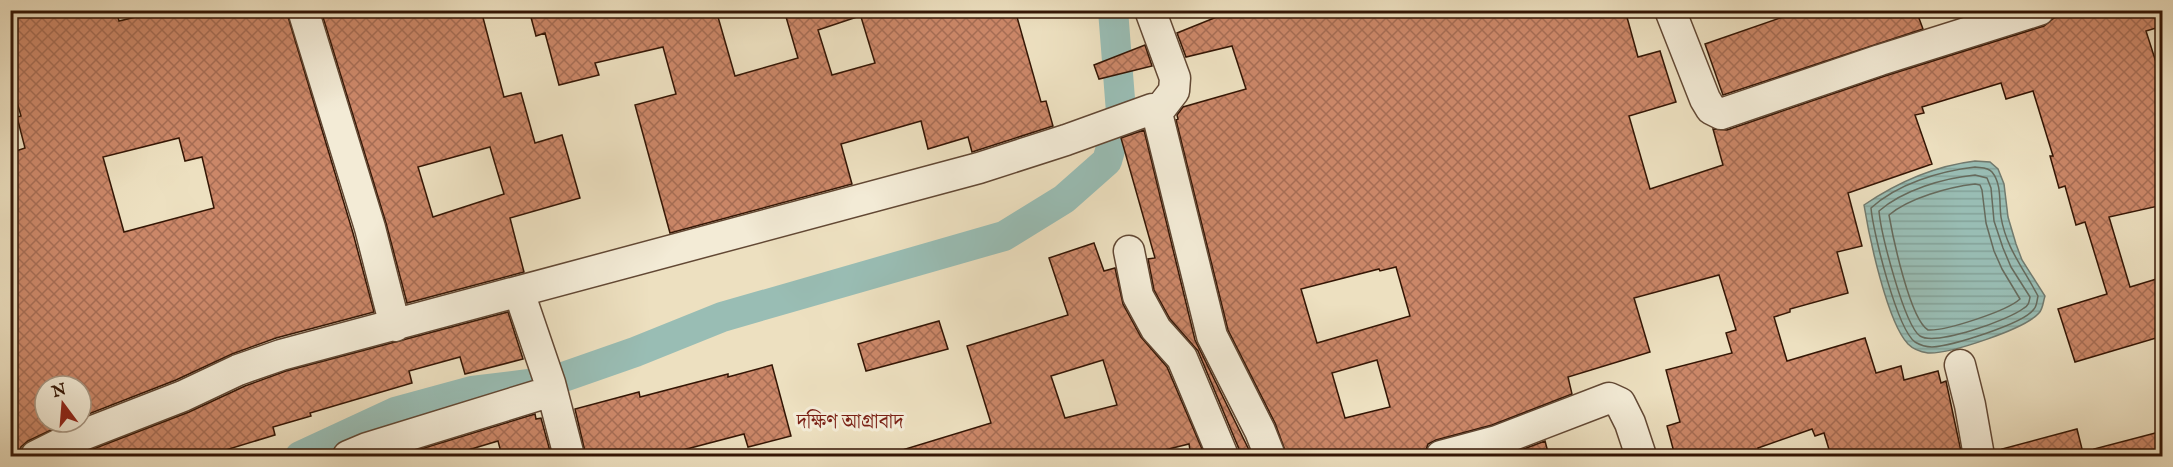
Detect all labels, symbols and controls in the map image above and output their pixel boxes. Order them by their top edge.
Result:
north arrow [33,374,93,434]
text: N [49,380,69,403]
district label: দক্ষিণ আগ্রাবাদ [796,409,904,435]

